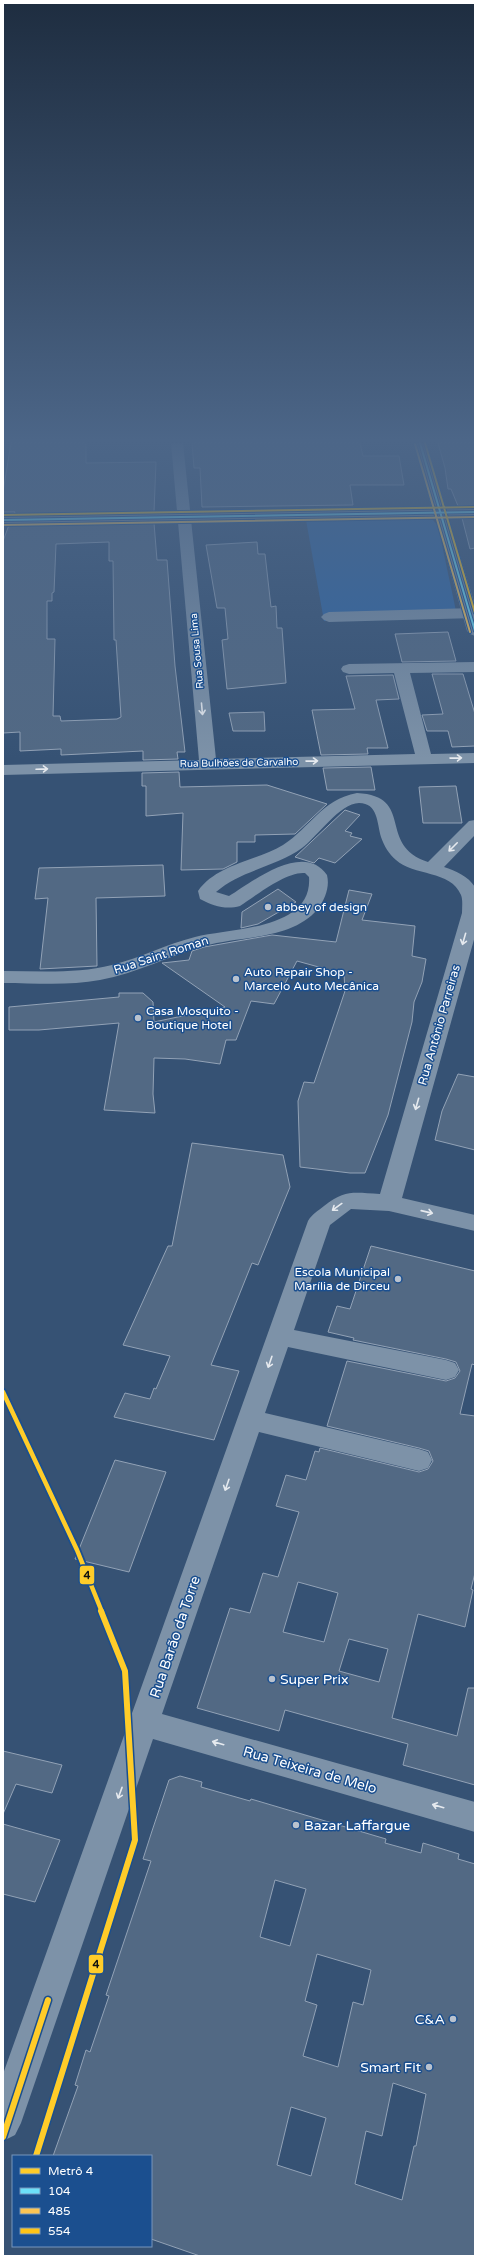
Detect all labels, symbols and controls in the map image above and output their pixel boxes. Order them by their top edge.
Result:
street label: Rua Sousa Lima [188,613,206,689]
one-way arrow [199,702,206,715]
one-way arrow [449,754,462,762]
street label: Rua Bulhões de Carvalho [180,756,298,770]
one-way arrow [305,757,318,765]
one-way arrow [35,765,48,772]
one-way arrow [448,842,458,852]
place label: abbey of design [276,900,367,914]
marker: abbey of design [263,902,273,912]
one-way arrow [460,932,467,945]
street label: Rua Saint Roman [112,933,210,977]
street label: Rua Antônio Parreiras [415,963,463,1087]
place label: Auto Repair Shop - Marcelo Auto Mecânica [244,965,379,993]
marker: Auto Repair Shop - Marcelo Auto Mecânica [231,974,241,984]
place label: Casa Mosquito - Boutique Hotel [146,1004,239,1032]
marker: Casa Mosquito - Boutique Hotel [133,1013,143,1023]
one-way arrow [413,1098,420,1111]
one-way arrow [332,1203,343,1211]
one-way arrow [420,1208,433,1216]
place label: Escola Municipal Marília de Dirceu [294,1265,390,1293]
marker: Escola Municipal Marília de Dirceu [393,1274,403,1284]
one-way arrow [265,1355,273,1367]
one-way arrow [223,1478,231,1490]
line badge: 4 [79,1565,95,1585]
text: 4 [84,1569,91,1582]
street label: Rua Barão da Torre [146,1574,204,1700]
place label: Super Prix [280,1671,349,1688]
marker: Super Prix [267,1674,277,1684]
one-way arrow [212,1739,225,1746]
street label: Rua Teixeira de Melo [241,1743,379,1797]
one-way arrow [116,1786,124,1798]
one-way arrow [431,1802,444,1809]
place label: Bazar Laffargue [304,1817,410,1834]
marker: Bazar Laffargue [291,1820,301,1830]
line badge: 4 [88,1954,104,1974]
text: 4 [93,1958,100,1971]
place label: C&A [415,2011,445,2028]
marker: C&A [448,2014,458,2024]
place label: Smart Fit [360,2059,422,2076]
marker: Smart Fit [424,2062,434,2072]
legend [12,2155,152,2247]
text: Metrô 4 [48,2164,94,2178]
text: 104 [48,2184,71,2198]
text: 485 [48,2204,71,2218]
text: 554 [48,2224,71,2238]

